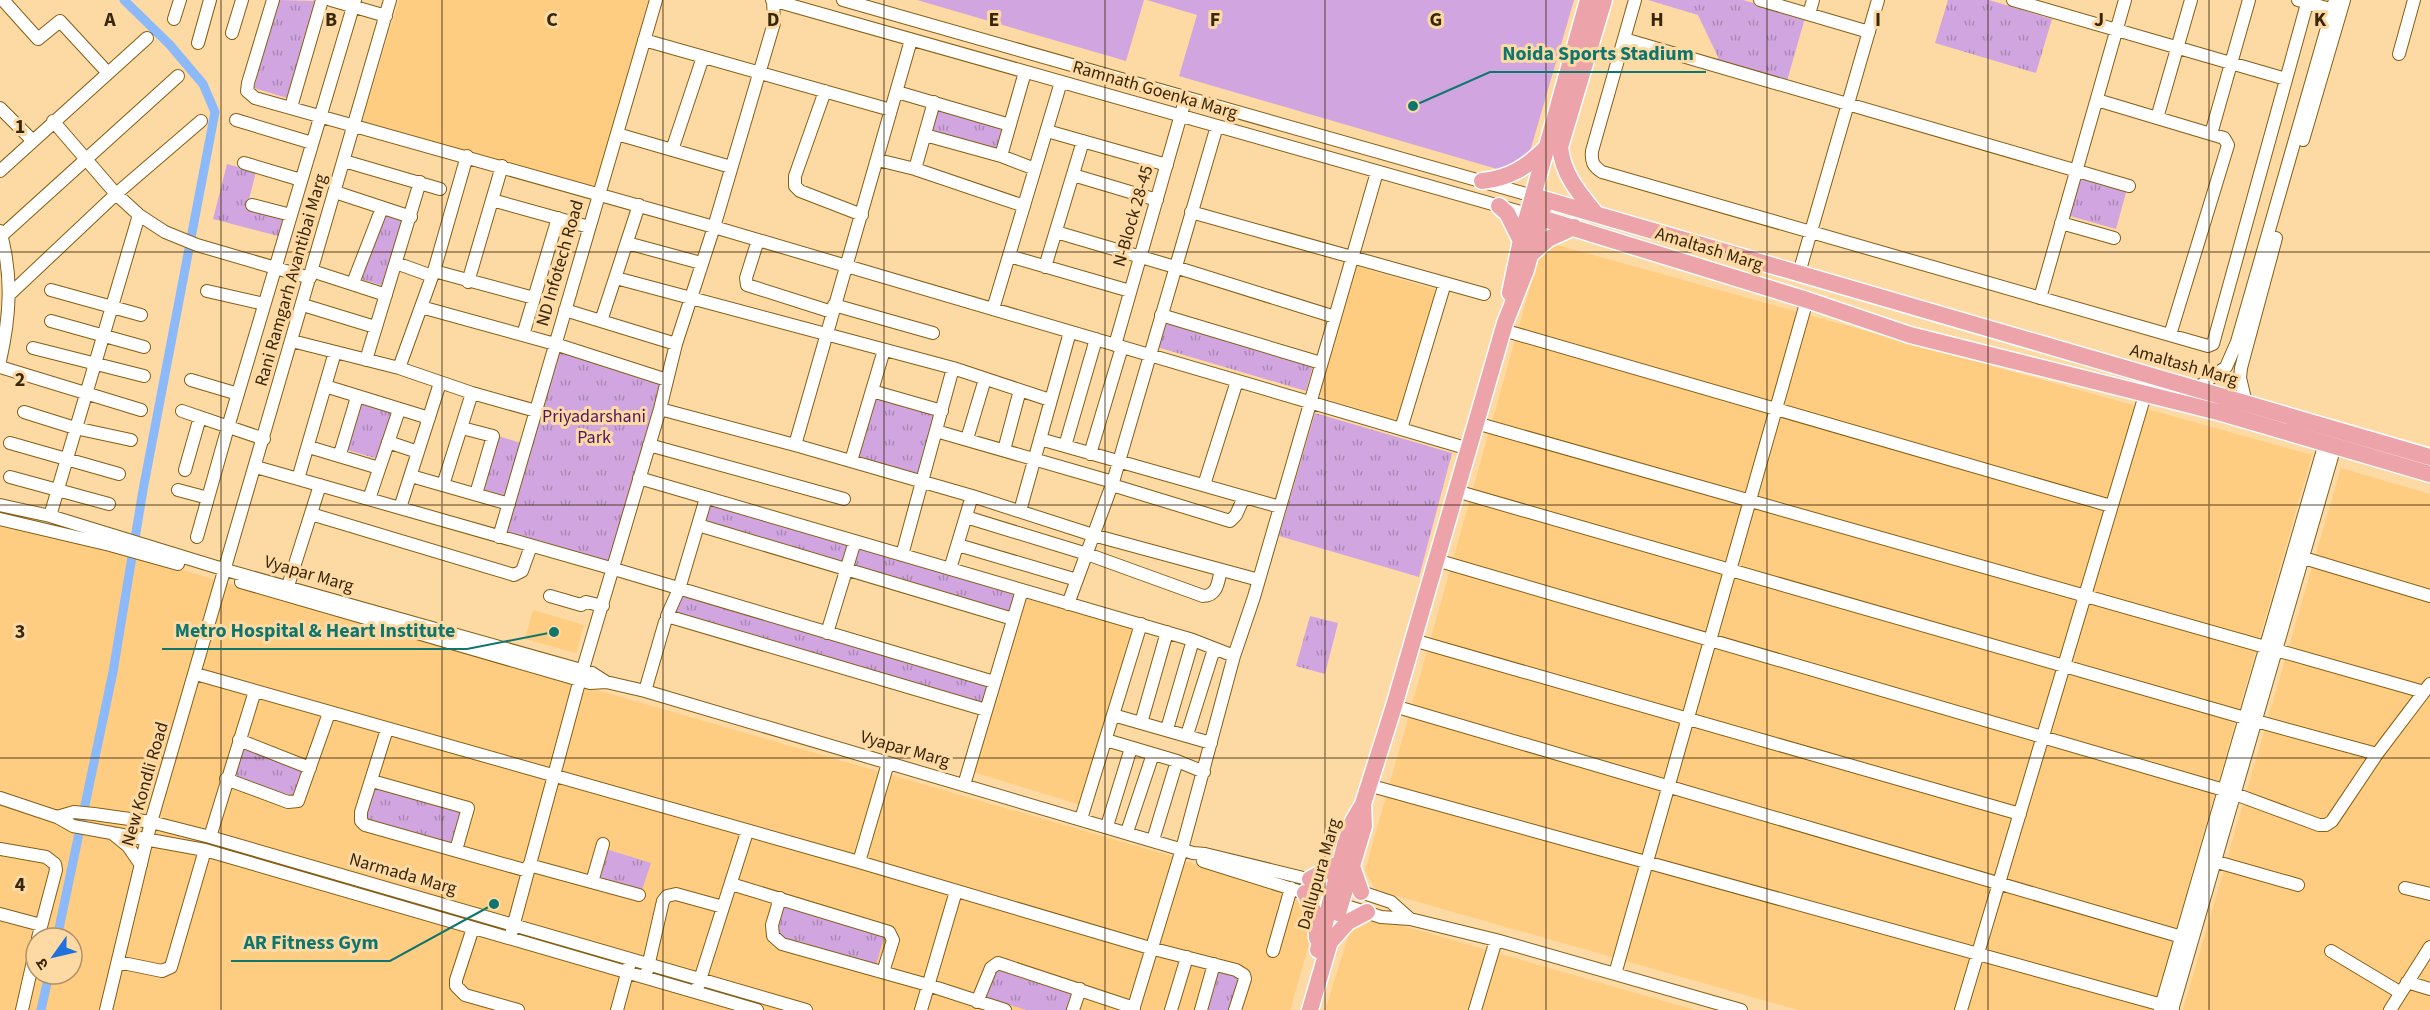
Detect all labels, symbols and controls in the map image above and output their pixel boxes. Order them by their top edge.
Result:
text: A [103,6,116,34]
text: B [325,6,337,34]
text: C [546,6,558,34]
text: D [767,6,779,34]
text: E [989,6,999,34]
text: F [1210,6,1220,34]
text: G [1430,6,1442,34]
text: H [1650,6,1664,34]
text: I [1875,6,1881,34]
text: J [2094,6,2104,34]
text: K [2314,6,2327,34]
callout: Noida Sports Stadium [1490,34,1706,72]
text: Noida Sports Stadium [1502,40,1694,68]
street label: Ramnath Goenka Marg [1070,54,1240,126]
text: 1 [15,113,25,141]
street label: N-Block 28-45 [1107,162,1159,270]
street label: Rani Ramgarh Avantibai Marg [249,171,333,389]
street label: ND Infotech Road [530,197,590,329]
street label: Amaltash Marg [1652,221,1766,277]
street label: Amaltash Marg [2127,338,2241,392]
text: 2 [15,366,25,394]
park label: Priyadarshani Park [542,404,646,450]
street label: Vyapar Marg [261,549,357,599]
callout: Metro Hospital & Heart Institute [162,611,467,649]
text: Metro Hospital & Heart Institute [175,617,455,645]
text: 3 [15,618,25,646]
street label: New Kondli Road [115,719,175,849]
street label: Vyapar Marg [857,724,953,774]
street label: Dallupura Marg [1291,815,1347,933]
street label: Narmada Marg [346,847,460,901]
text: 4 [15,871,26,899]
callout: AR Fitness Gym [231,923,390,961]
north arrow [24,926,84,986]
text: AR Fitness Gym [242,929,379,957]
text: उ [30,953,54,974]

